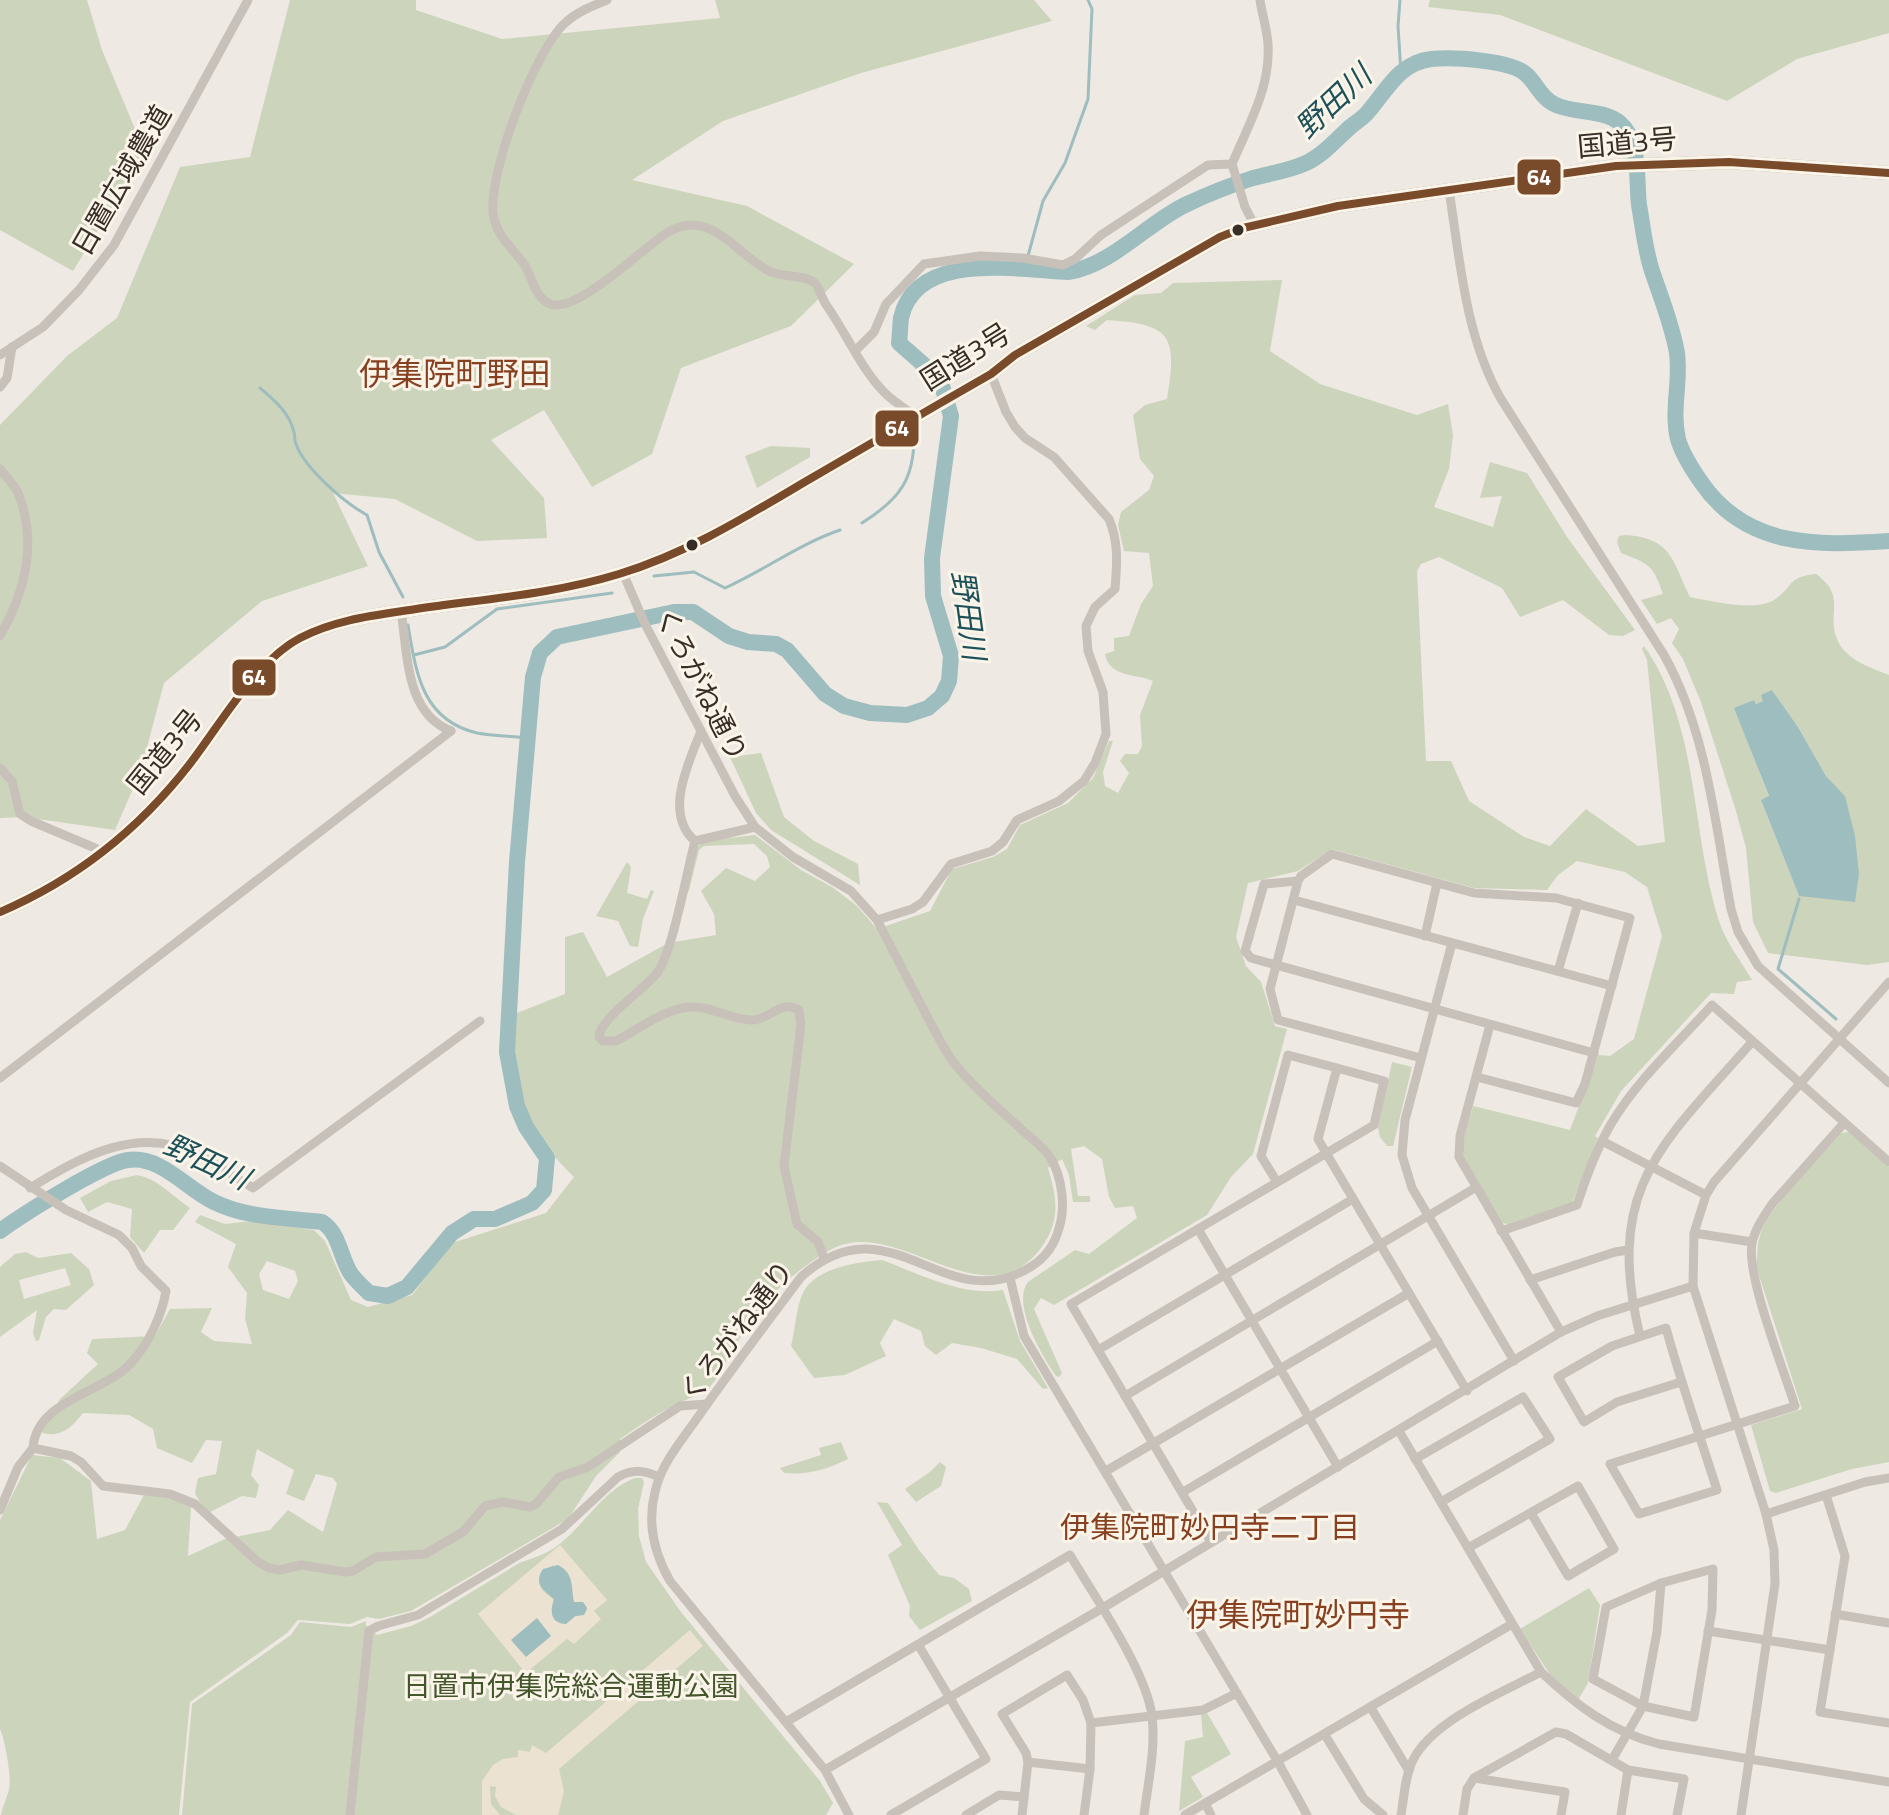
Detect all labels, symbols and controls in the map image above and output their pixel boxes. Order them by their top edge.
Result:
water label: 野田川 [1284,51,1384,149]
street label: 日置広域農道 [60,96,182,264]
street label: 国道3号 [1575,116,1679,168]
line badge: 64 [1516,158,1562,196]
text: 64 [1527,160,1551,194]
unlabelled marker [1230,222,1246,238]
street label: 国道3号 [911,311,1019,401]
district label: 伊集院町野田 [359,349,551,397]
line badge: 64 [874,409,920,448]
text: 64 [885,411,909,445]
unlabelled marker [684,537,700,553]
water label: 野田川 [940,567,998,666]
street label: くろがね通り [645,599,759,769]
line badge: 64 [231,658,277,697]
text: 64 [242,660,266,694]
street label: 国道3号 [116,699,212,803]
water label: 野田川 [156,1121,260,1202]
street label: くろがね通り [668,1251,804,1411]
district label: 伊集院町妙円寺二丁目 [1060,1504,1360,1550]
district label: 伊集院町妙円寺 [1186,1590,1410,1638]
park label: 日置市伊集院総合運動公園 [403,1664,739,1707]

